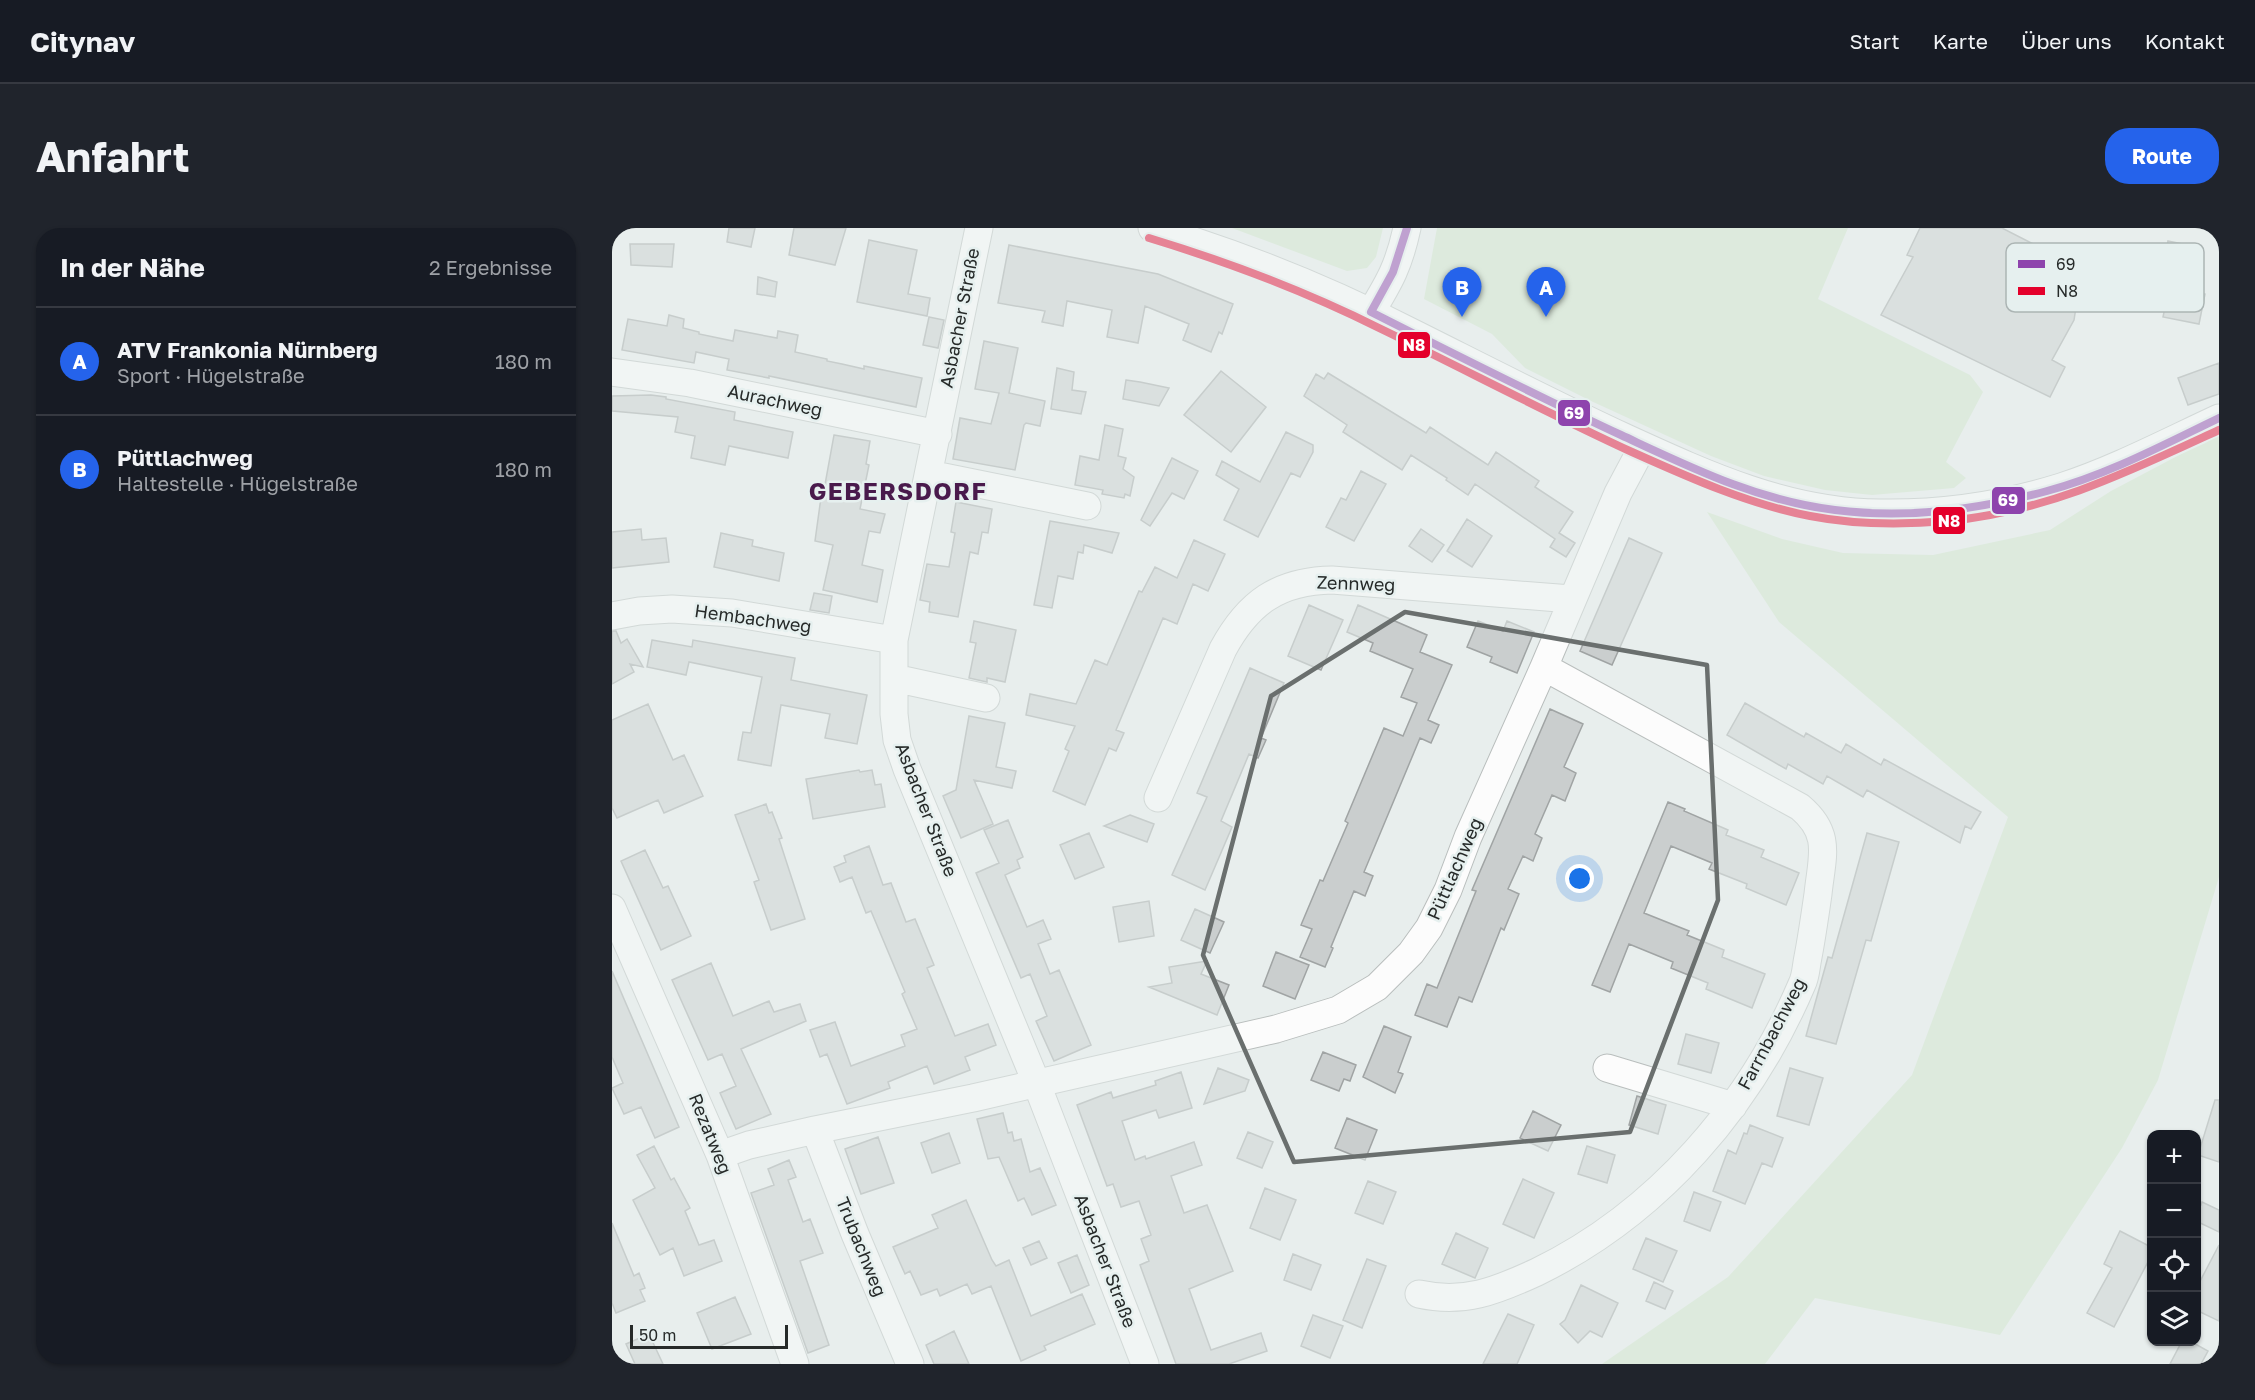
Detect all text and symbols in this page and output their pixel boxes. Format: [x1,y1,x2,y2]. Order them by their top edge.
text: Citynav [30,25,135,58]
text: Start [1849,28,1900,54]
text: Karte [1933,28,1988,54]
text: Über uns [2021,28,2112,54]
text: Kontakt [2145,28,2225,54]
button: Route [2105,128,2219,184]
text: Anfahrt [36,131,190,181]
legend [2006,243,2204,312]
street label: Asbacher Straße [935,246,983,390]
text: In der Nähe [60,252,205,283]
text: 69 [2056,254,2075,274]
text: 2 Ergebnisse [429,255,552,279]
pin: B [1442,268,1482,317]
pin: A [1526,268,1566,317]
text: N8 [2056,281,2078,301]
line badge: N8 [1397,331,1431,359]
text: N8 [1403,335,1425,355]
text: ATV Frankonia Nürnberg [117,336,377,363]
text: A [72,349,87,373]
text: 180 m [495,349,552,373]
text: Sport · Hügelstraße [117,363,305,387]
street label: Aurachweg [726,379,825,421]
line badge: 69 [1557,399,1591,427]
text: 69 [1564,403,1584,423]
text: Püttlachweg [117,444,253,471]
text: B [72,457,87,481]
text: 180 m [495,457,552,481]
text: Haltestelle · Hügelstraße [117,471,358,495]
district label: GEBERSDORF [809,476,987,505]
line badge: 69 [1991,486,2026,515]
text: 69 [1998,490,2018,510]
line badge: N8 [1932,506,1966,535]
text: N8 [1938,511,1960,531]
street label: Zennweg [1316,571,1396,595]
street label: Hembachweg [693,599,813,637]
street label: Asbacher Straße [891,739,963,880]
street label: Püttlachweg [1422,814,1486,923]
your location [1565,864,1594,893]
street label: Farrnbachweg [1732,974,1810,1093]
street label: Rezatweg [685,1090,737,1177]
map controls [2147,1130,2201,1346]
button: + [2147,1130,2201,1184]
button: − [2147,1184,2201,1238]
street label: Asbacher Straße [1070,1190,1142,1331]
street label: Trubachweg [832,1194,892,1300]
button: locate [2147,1238,2201,1292]
button: layers [2147,1292,2201,1346]
scale bar [630,1322,788,1350]
text: 50 m [639,1325,676,1345]

